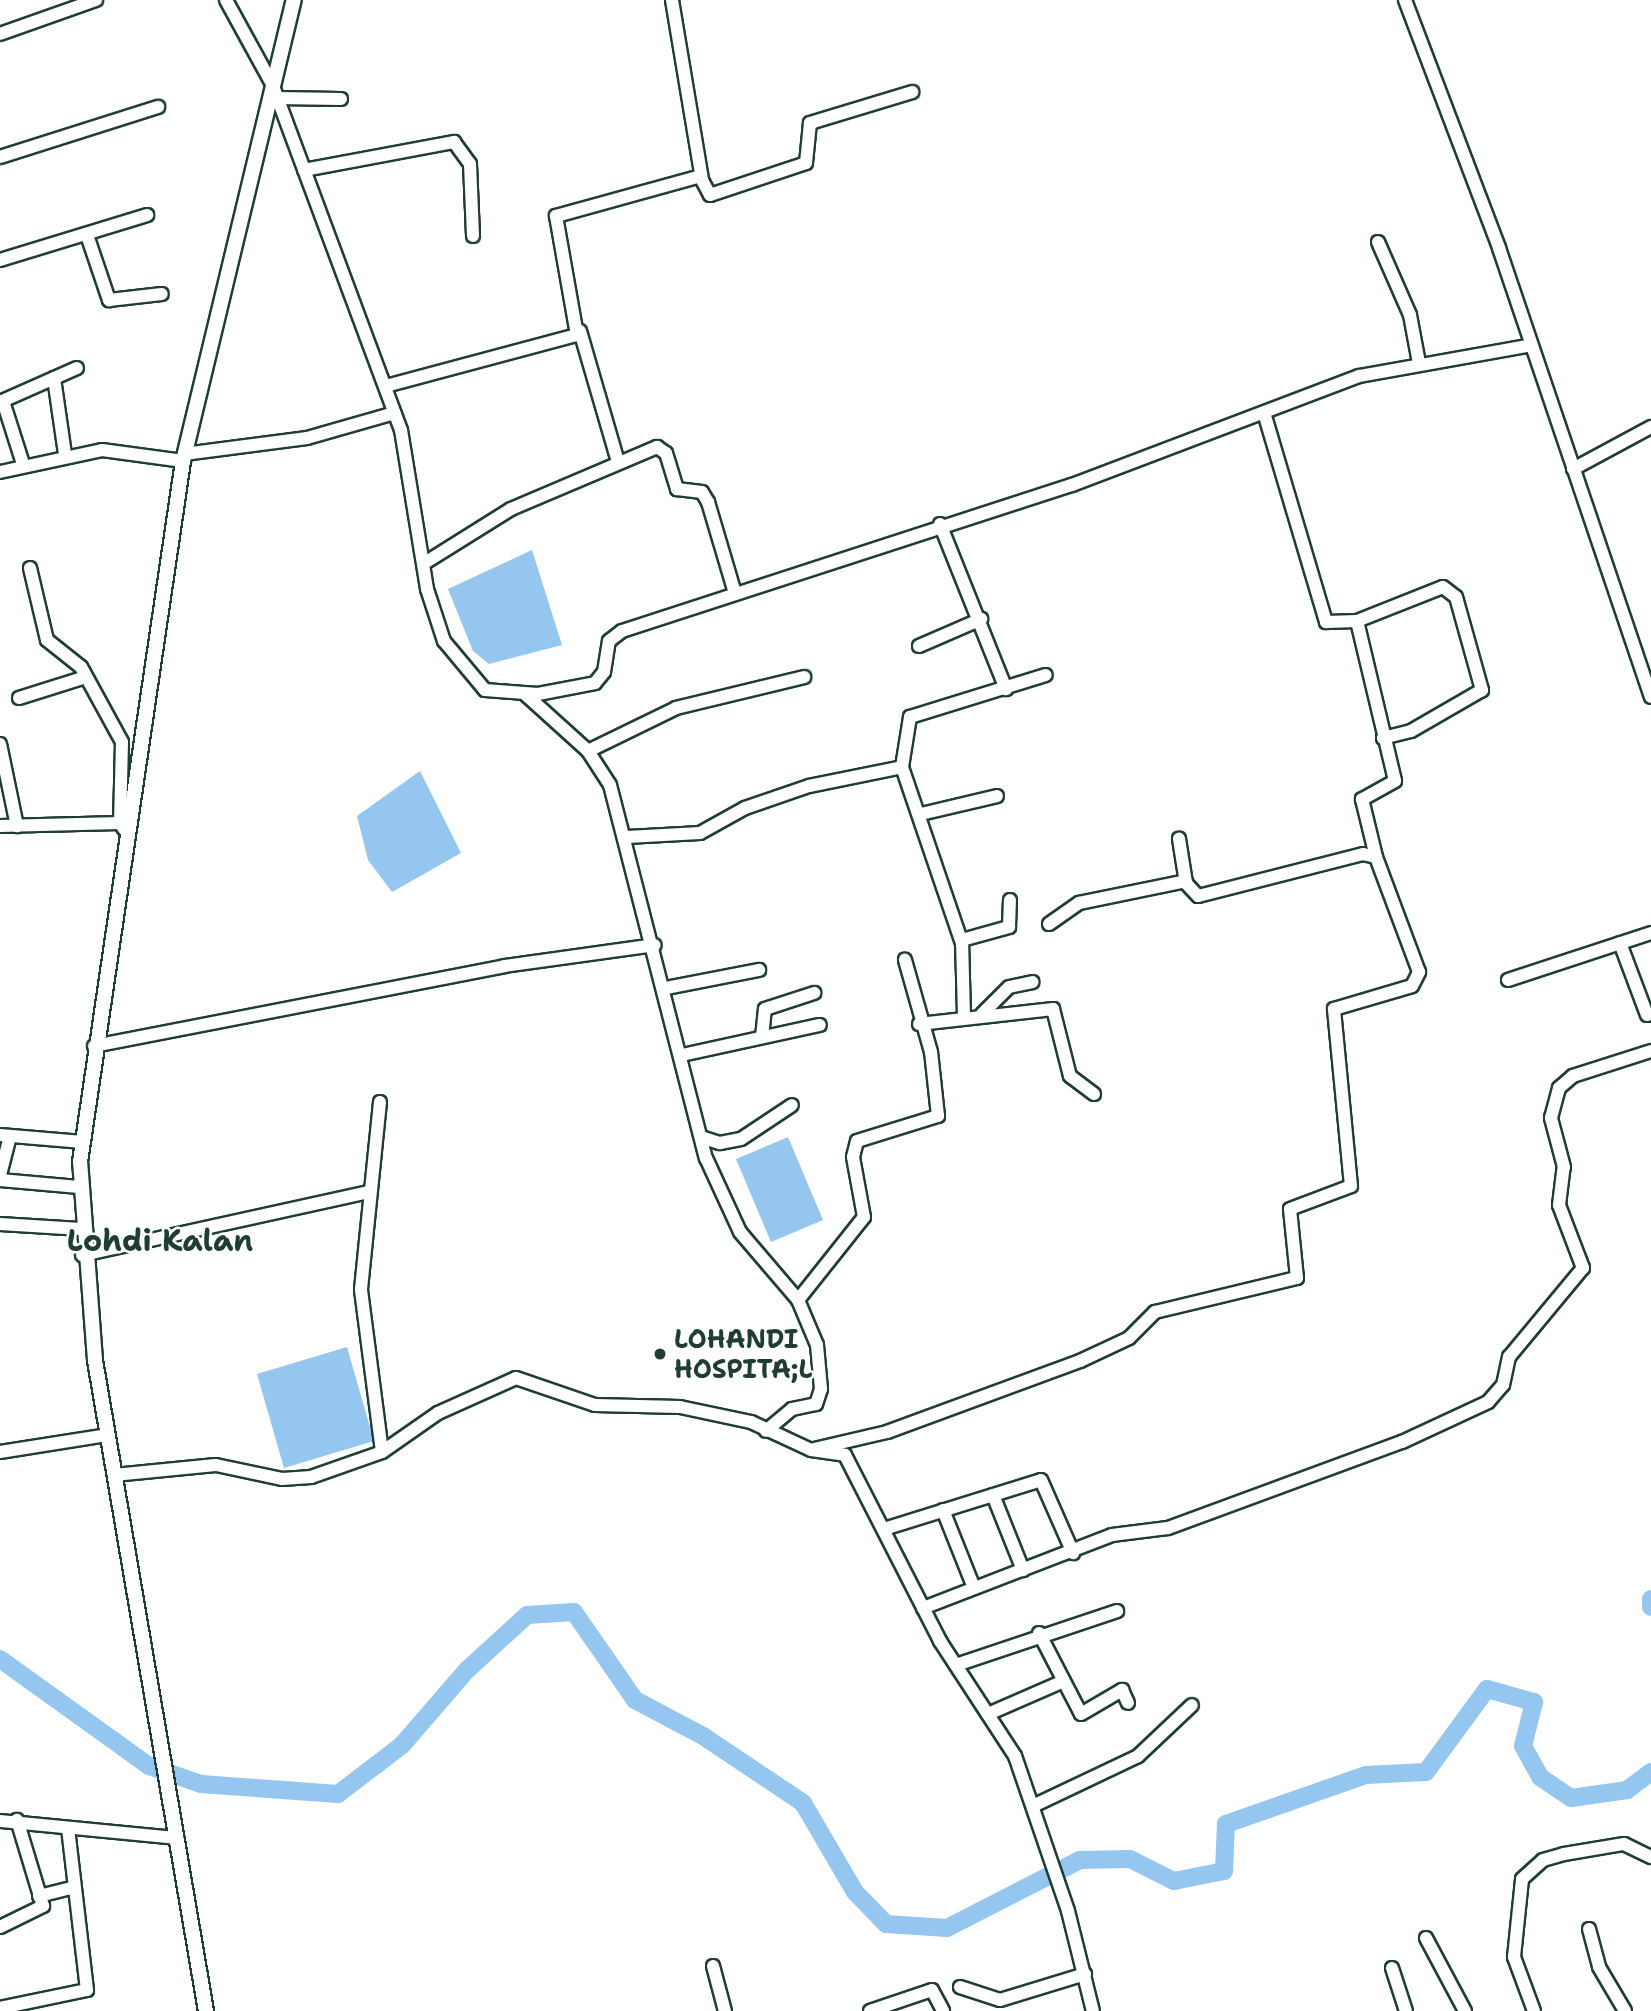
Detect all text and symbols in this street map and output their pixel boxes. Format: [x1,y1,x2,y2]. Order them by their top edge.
district label: Lohdi Kalan [67,1223,253,1259]
place label: LOHANDI HOSPITA;L [674,1323,813,1384]
marker: LOHANDI HOSPITA;L [652,1346,668,1362]

